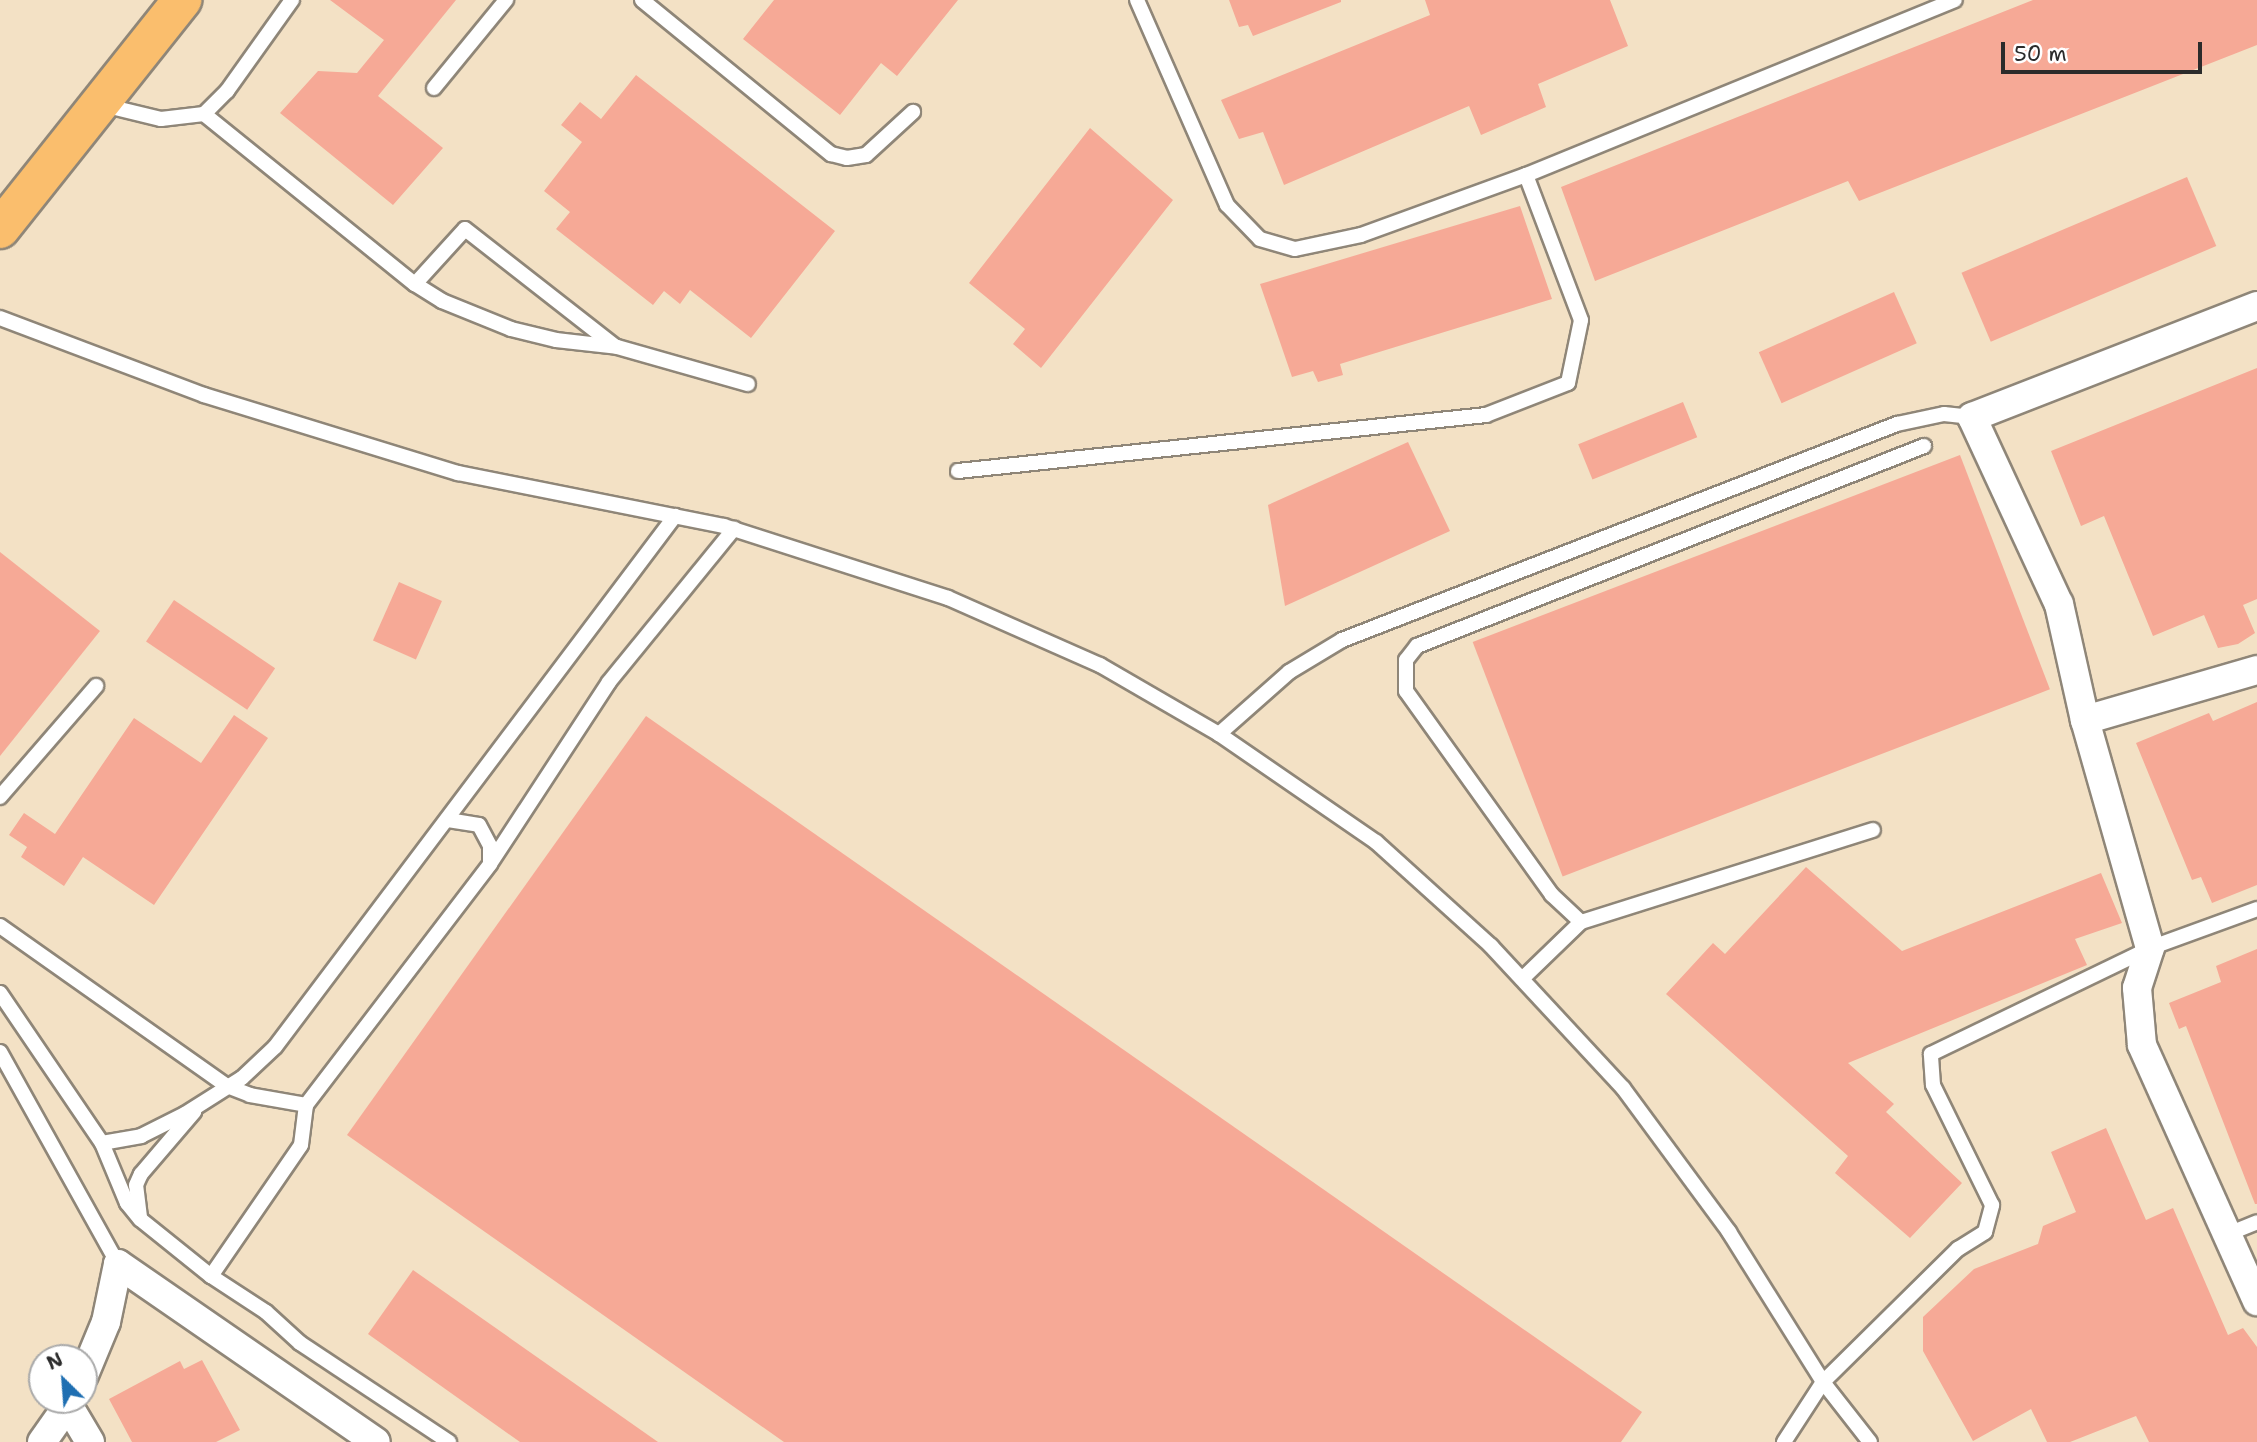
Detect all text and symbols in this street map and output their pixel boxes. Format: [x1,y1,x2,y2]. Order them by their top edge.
scale bar [2005,28,2206,72]
text: 50 m [2014,40,2067,68]
north arrow [28,1344,98,1414]
text: N [43,1347,67,1376]

